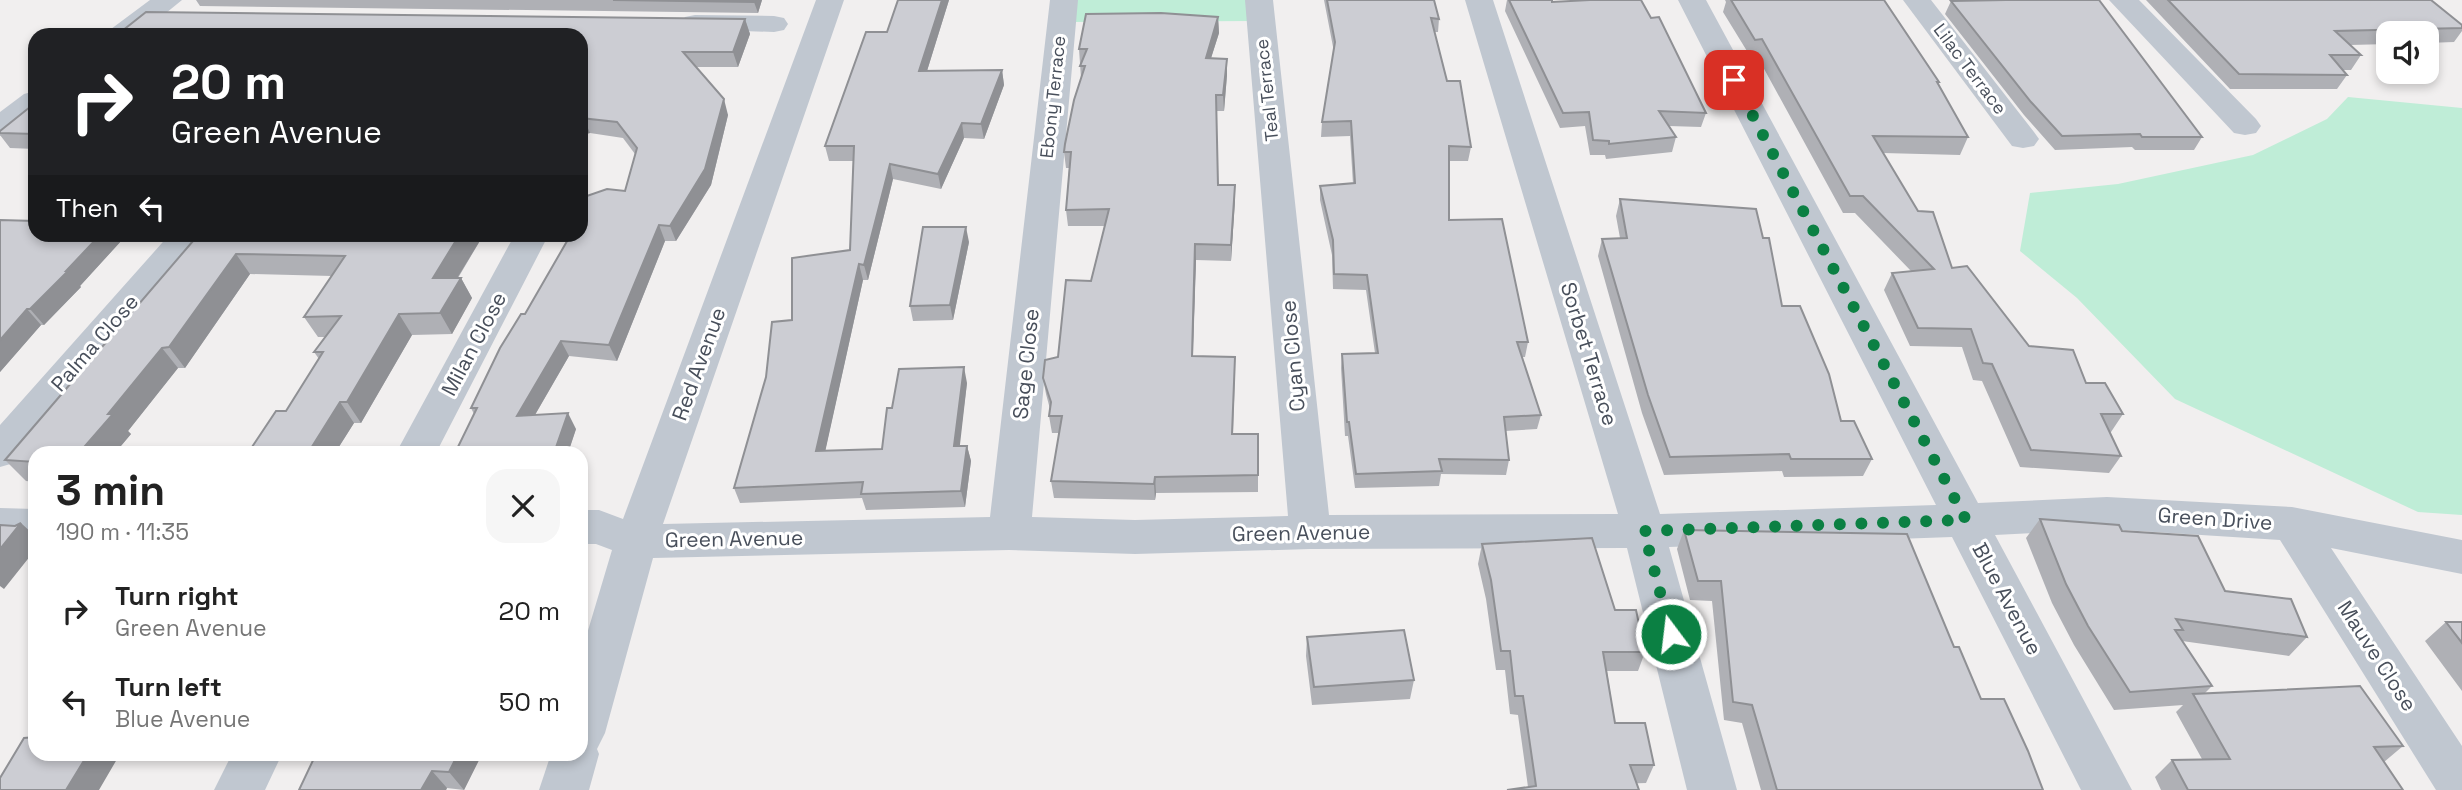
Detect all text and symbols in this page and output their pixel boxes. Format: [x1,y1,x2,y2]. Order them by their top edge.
street label: Lilac Terrace [1929,19,2012,119]
map controls [2376,21,2439,84]
button: sound [2376,21,2439,84]
street label: Ebony Terrace [1035,35,1070,159]
street label: Teal Terrace [1250,38,1283,142]
pin [1704,50,1764,110]
text: 20 m [171,51,286,113]
icon: right [56,56,147,147]
icon: arrive [1715,61,1753,99]
text: Green Avenue [171,112,382,152]
icon: left [133,189,171,227]
text: Then [56,191,119,225]
street label: Sorbet Terrace [1555,279,1624,429]
street label: Milan Close [435,287,512,400]
street label: Palma Close [45,288,144,397]
street label: Cyan Close [1274,299,1311,413]
street label: Red Avenue [666,304,731,424]
street label: Sage Close [1006,307,1045,421]
text: 3 min [56,464,165,517]
button: close [486,469,560,543]
street label: Green Drive [2157,501,2273,536]
text: 190 m · 11:35 [56,517,189,547]
street label: Green Avenue [1232,518,1370,547]
street label: Green Avenue [665,524,803,553]
street label: Blue Avenue [1967,538,2048,660]
text: Turn right [115,579,239,613]
icon: right [56,592,94,630]
text: 20 m [499,594,560,628]
street label: Mauve Close [2332,595,2423,716]
position arrow [1634,597,1708,671]
text: Green Avenue [115,613,267,643]
text: Turn left [115,670,222,704]
icon: left [56,683,94,721]
text: 50 m [499,685,560,719]
text: Blue Avenue [115,704,250,734]

